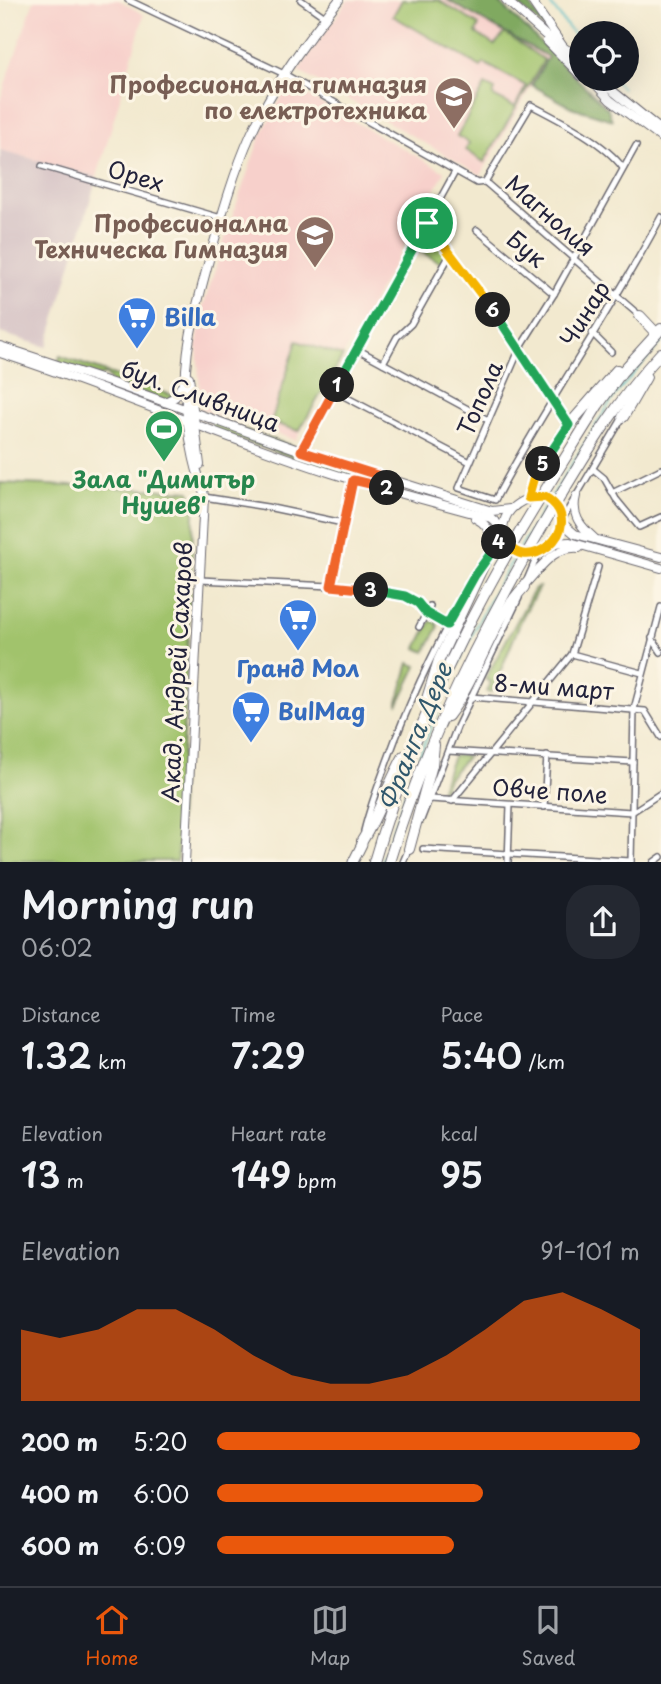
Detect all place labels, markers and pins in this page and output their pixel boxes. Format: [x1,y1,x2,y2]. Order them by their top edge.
place label: Професионална гимназия по електротехника [110,66,427,127]
school or university icon: Професионална гимназия по електротехника [433,75,475,130]
pin [397,193,457,253]
place label: Професионална Техническа Гимназия [34,205,288,266]
school or university icon: Професионална Техническа Гимназия [294,214,336,269]
pin: 6 [476,292,510,328]
supermarket icon: Billa [116,295,158,350]
place label: Billa [164,299,217,334]
pin: 1 [320,368,354,402]
sports icon: Зала "Димитър Нушев' [143,408,185,463]
pin: 5 [526,447,560,482]
place label: Зала "Димитър Нушев' [72,461,255,522]
pin: 2 [370,470,404,505]
pin: 4 [482,524,516,560]
pin: 3 [354,572,388,608]
supermarket icon: Гранд Мол [277,597,319,652]
place label: Гранд Мол [236,650,360,685]
supermarket icon: BulMag [230,689,272,744]
place label: BulMag [278,693,365,728]

